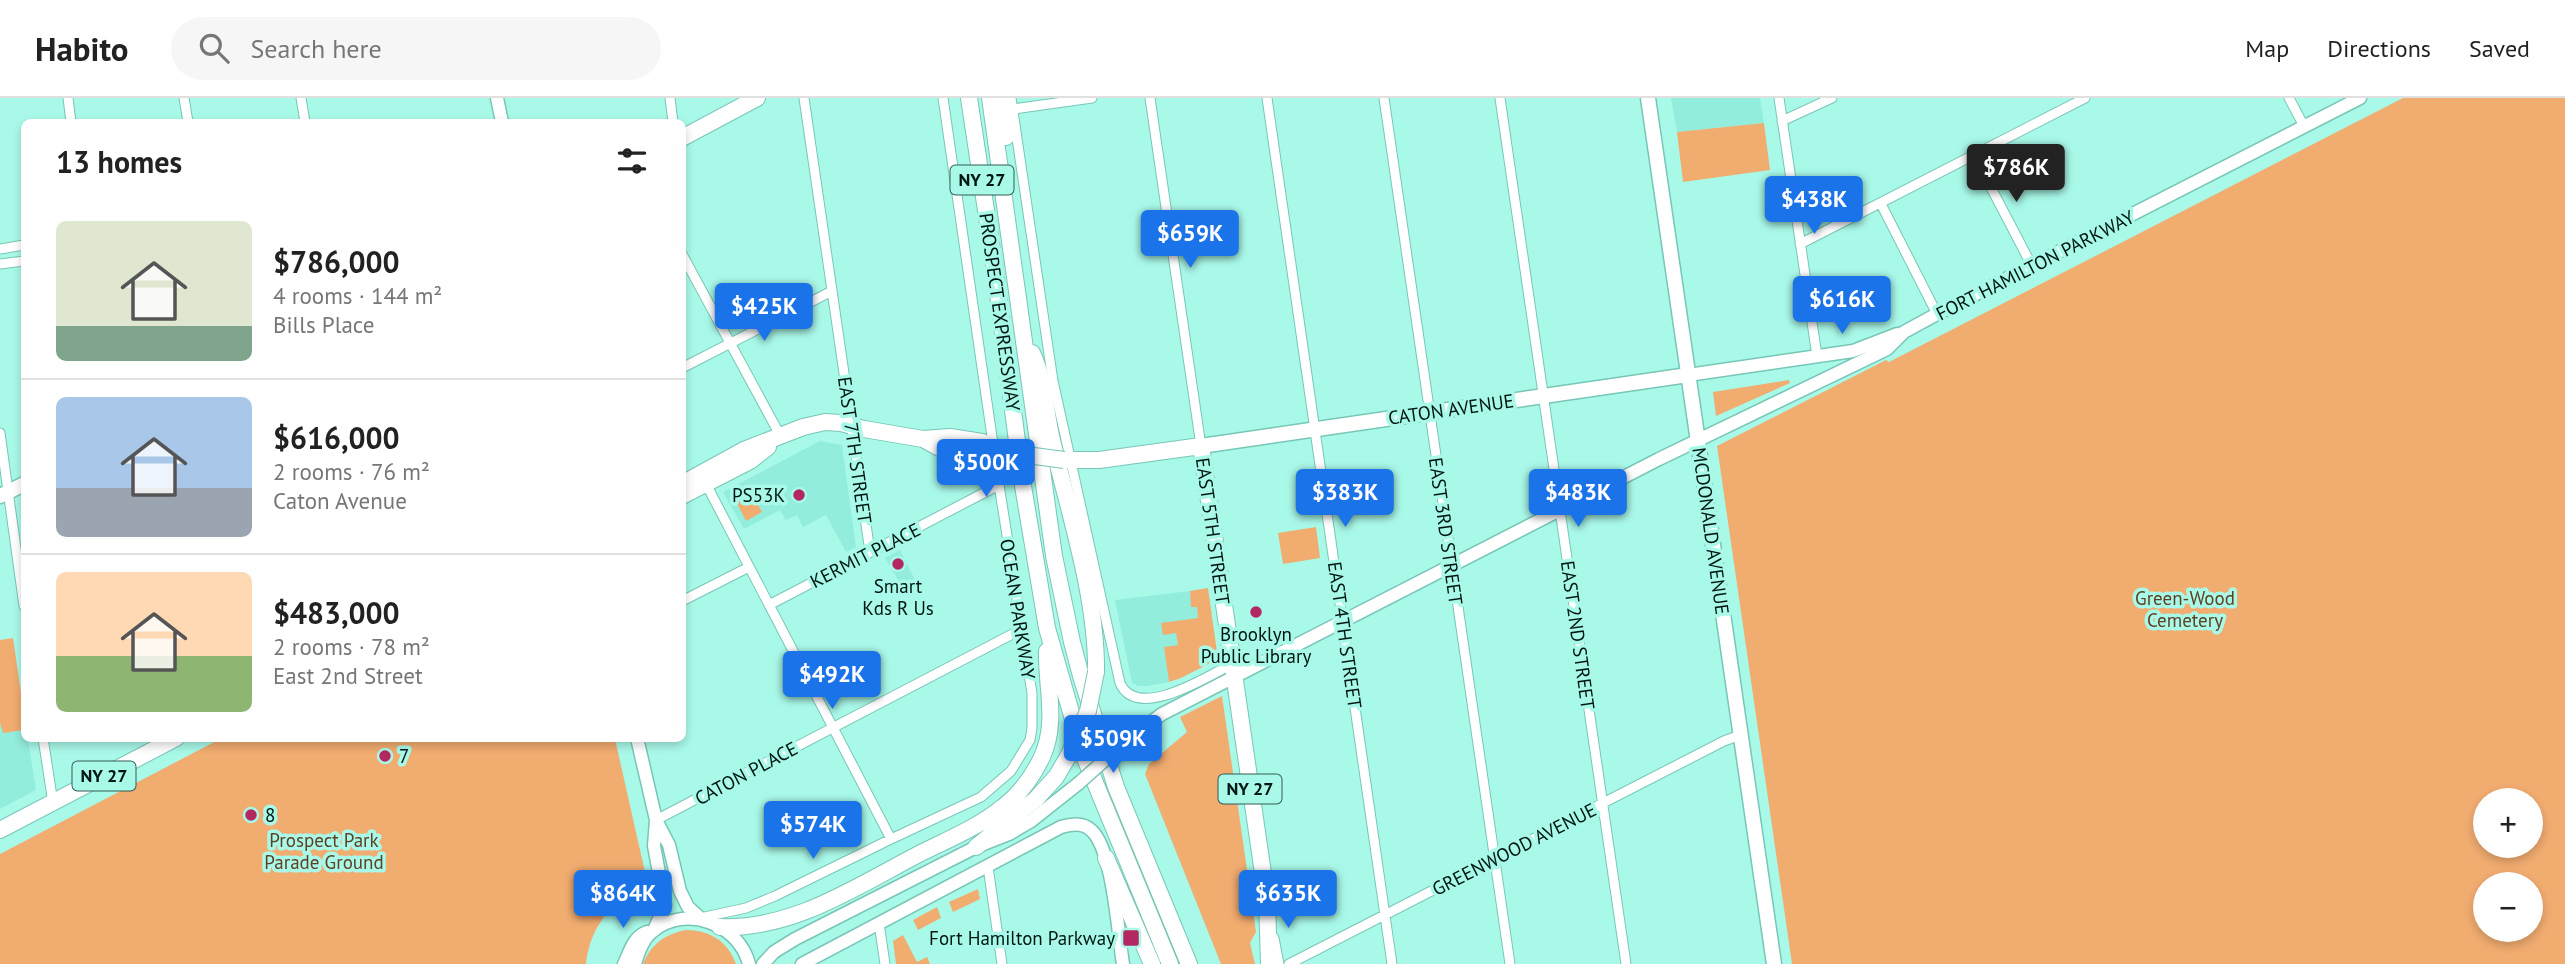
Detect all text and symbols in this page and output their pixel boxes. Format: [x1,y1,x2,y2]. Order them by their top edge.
search box [171,17,661,80]
text: Habito [35,27,129,70]
icon: search [195,29,233,67]
text: Search here [251,32,382,65]
text: Map [2245,33,2289,64]
text: Directions [2327,33,2431,64]
text: Saved [2469,33,2530,64]
text: 13 homes [56,142,182,181]
icon: filters [613,142,651,180]
pin: $786K [1967,144,2065,204]
text: $786K [1983,152,2049,181]
road number: NY 27 [950,166,1014,194]
pin: $438K [1765,176,1863,236]
text: $438K [1781,184,1847,213]
street label: FORT HAMILTON PARKWAY [1932,204,2139,325]
street label: PROSPECT EXPRESSWAY [974,211,1026,413]
pin: $659K [1141,211,1239,270]
text: $659K [1157,218,1223,247]
text: $786,000 [273,242,400,281]
icon: home [112,249,196,333]
pin: $616K [1793,276,1891,336]
text: 4 rooms · 144 m² [273,281,442,310]
pin: $425K [715,284,813,343]
text: $616K [1809,284,1875,313]
text: $425K [731,291,797,320]
text: Bills Place [273,310,374,339]
street label: EAST 7TH STREET [833,375,877,525]
street label: CATON AVENUE [1387,388,1515,430]
text: $616,000 [273,418,400,457]
icon: home [112,425,196,509]
pin: $500K [937,440,1035,499]
street label: MCDONALD AVENUE [1687,446,1735,616]
text: $500K [953,447,1019,476]
street label: EAST 5TH STREET [1191,456,1235,606]
street label: EAST 3RD STREET [1424,456,1468,607]
text: 2 rooms · 76 m² [273,457,430,486]
pin: $383K [1296,470,1394,529]
pin: $483K [1529,470,1627,529]
text: $383K [1312,477,1378,506]
text: $483K [1545,477,1611,506]
place label: PS53K [732,483,785,507]
text: Caton Avenue [273,486,407,515]
marker: PS53K [791,487,807,503]
street label: KERMIT PLACE [806,517,924,593]
street label: OCEAN PARKWAY [995,537,1041,681]
marker: Smart Kds R Us [890,556,906,572]
street label: EAST 2ND STREET [1556,559,1600,711]
street label: EAST 4TH STREET [1323,560,1367,710]
place label: Smart Kds R Us [862,574,934,620]
park label: Green-Wood Cemetery [2135,586,2235,632]
text: $483,000 [273,593,400,632]
icon: home [112,600,196,684]
marker: Brooklyn Public Library [1248,604,1264,620]
place label: Brooklyn Public Library [1201,622,1311,668]
text: 2 rooms · 78 m² [273,632,430,661]
pin: $492K [783,652,881,711]
text: $492K [799,659,865,688]
text: East 2nd Street [273,661,423,690]
pin: $509K [1064,716,1162,775]
text: $509K [1080,723,1146,752]
street label: CATON PLACE [691,736,801,810]
place label: 7 [399,744,409,768]
marker: 7 [377,748,393,764]
road number: NY 27 [72,762,136,790]
road number: NY 27 [1218,774,1282,804]
map controls [2473,788,2543,942]
button: + [2473,788,2543,858]
street label: GREENWOOD AVENUE [1428,797,1600,901]
pin: $574K [764,802,862,861]
place label: 8 [265,803,275,827]
marker: 8 [243,807,259,823]
text: $574K [780,809,846,838]
park label: Prospect Park Parade Ground [264,828,384,874]
pin: $864K [574,870,672,930]
pin: $635K [1239,870,1337,930]
button: − [2473,872,2543,942]
text: $864K [590,878,656,907]
text: $635K [1255,878,1321,907]
place label: Fort Hamilton Parkway [929,926,1115,950]
marker: Fort Hamilton Parkway [1121,928,1141,948]

